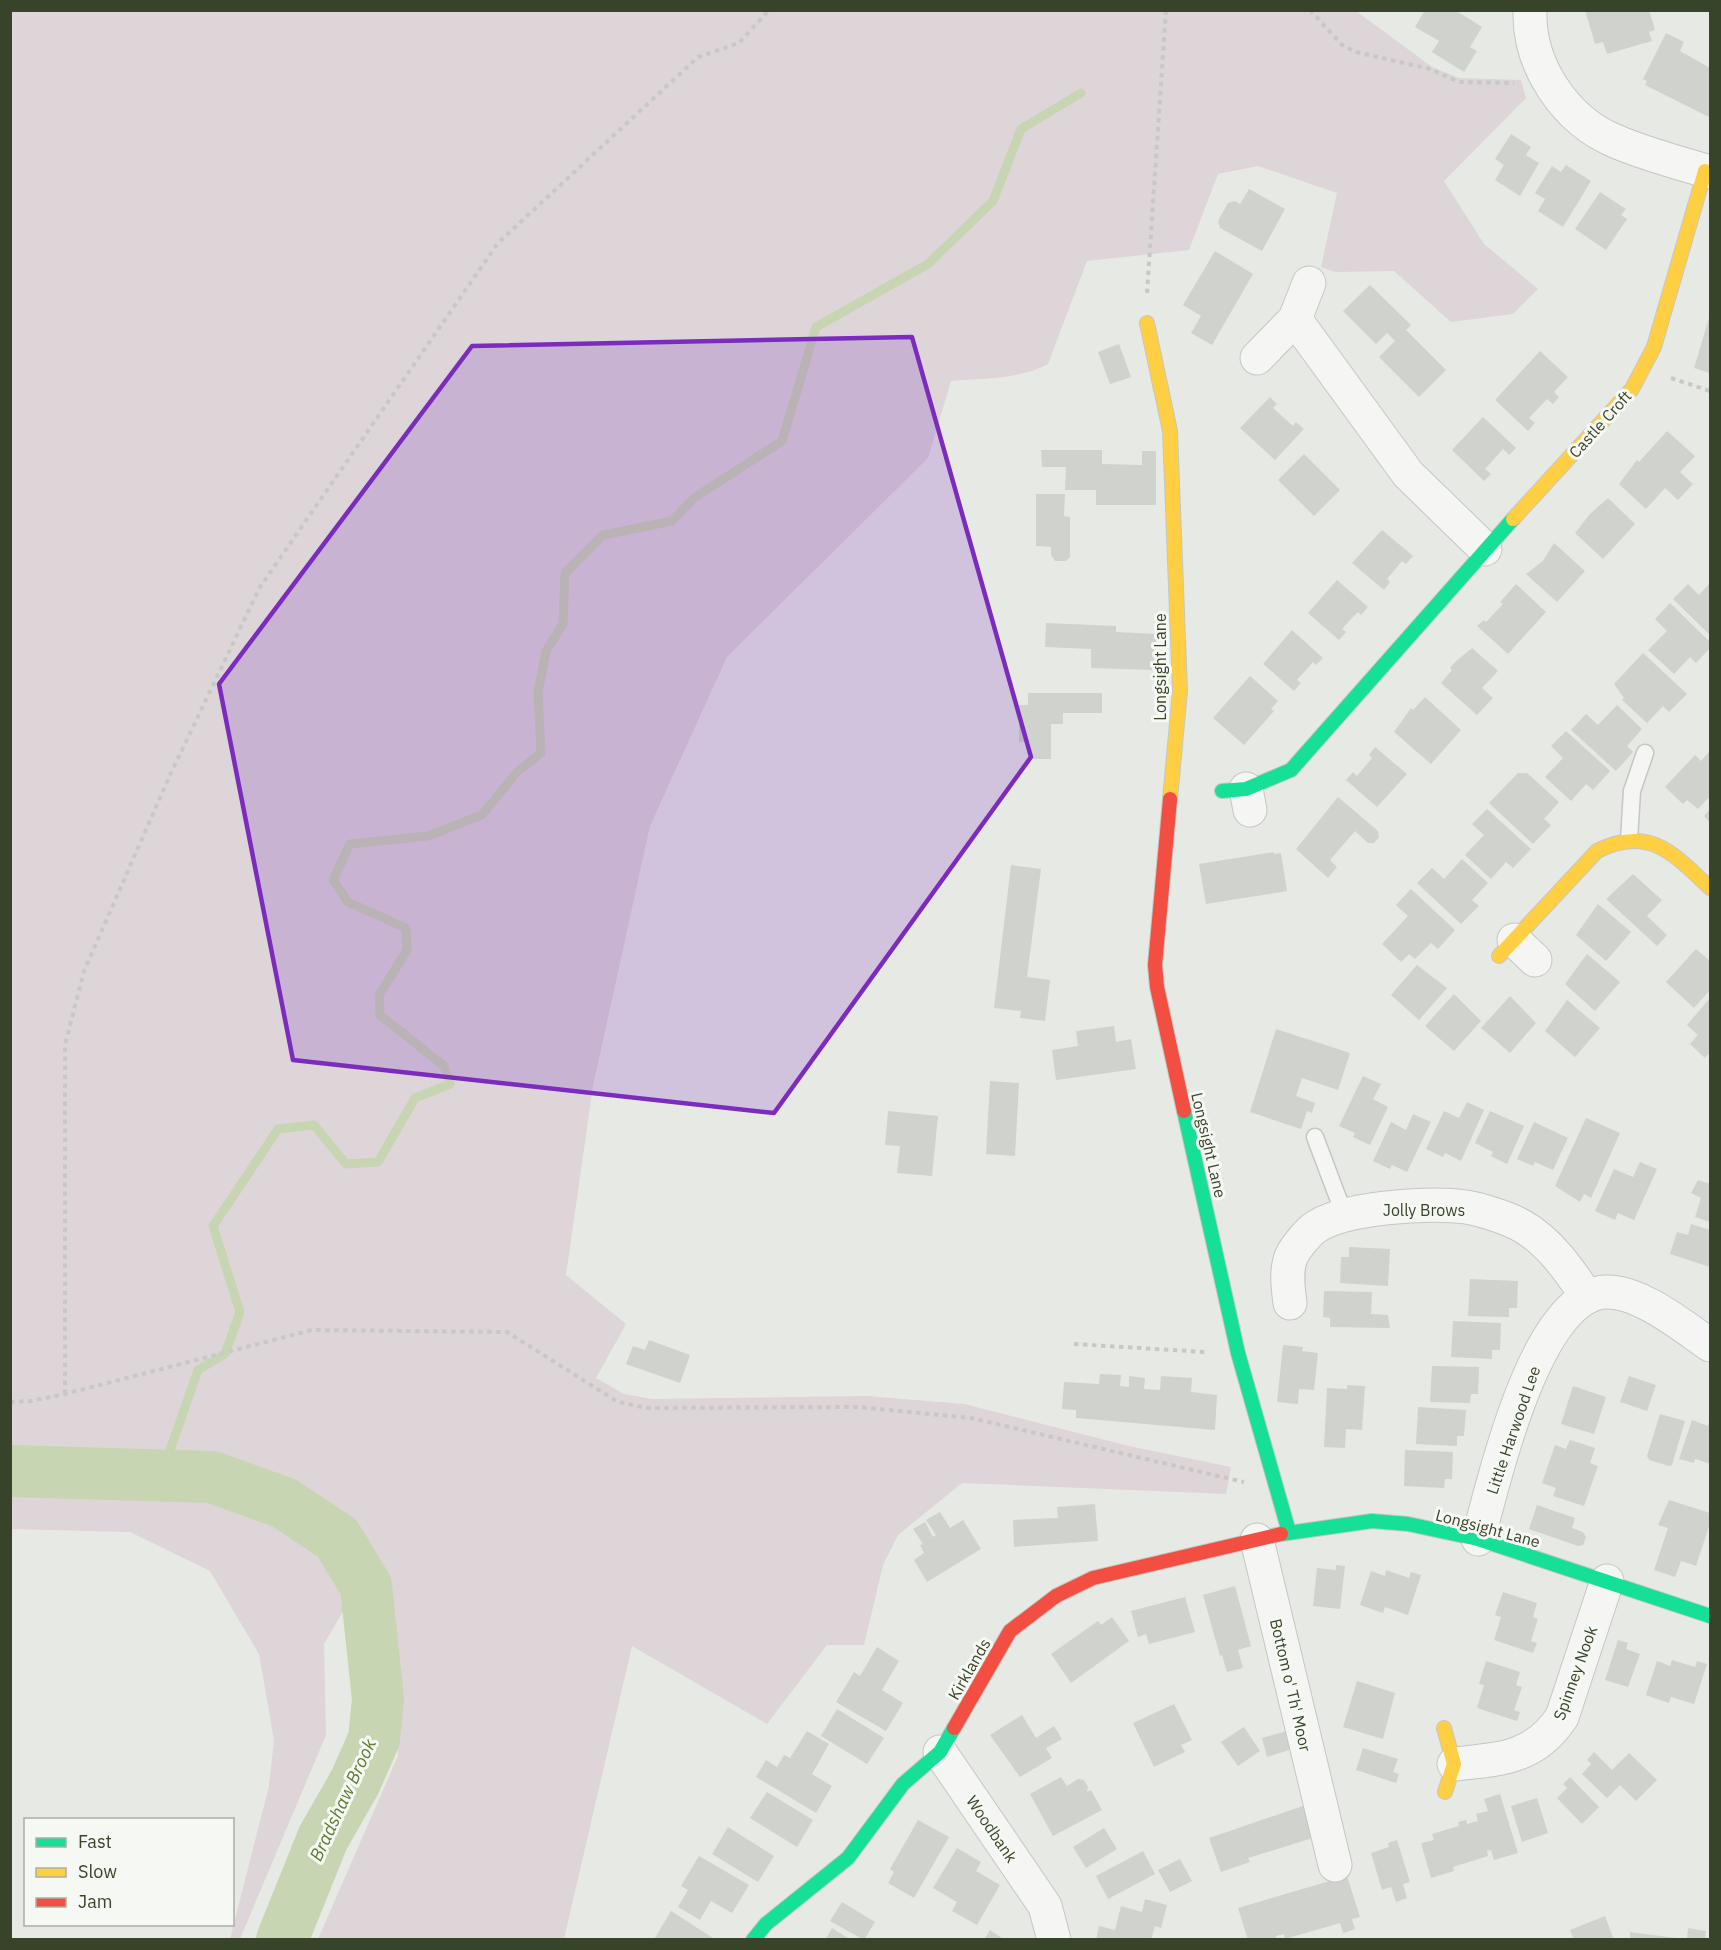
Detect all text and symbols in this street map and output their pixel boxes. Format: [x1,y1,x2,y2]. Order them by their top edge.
street label: Castle Croft [1564,386,1636,462]
street label: Longsight Lane [1150,613,1170,721]
street label: Longsight Lane [1187,1090,1231,1200]
street label: Jolly Brows [1383,1200,1465,1220]
street label: Little Harwood Lee [1482,1363,1544,1497]
street label: Longsight Lane [1433,1504,1543,1552]
street label: Bottom o' Th' Moor [1266,1617,1316,1754]
street label: Spinney Nook [1549,1623,1601,1723]
street label: Kirklands [943,1635,995,1703]
water label: Bradshaw Brook [304,1734,381,1865]
street label: Woodbank [962,1792,1022,1867]
legend [24,1818,234,1926]
text: Fast [78,1830,112,1853]
text: Slow [78,1860,117,1883]
text: Jam [78,1890,113,1913]

